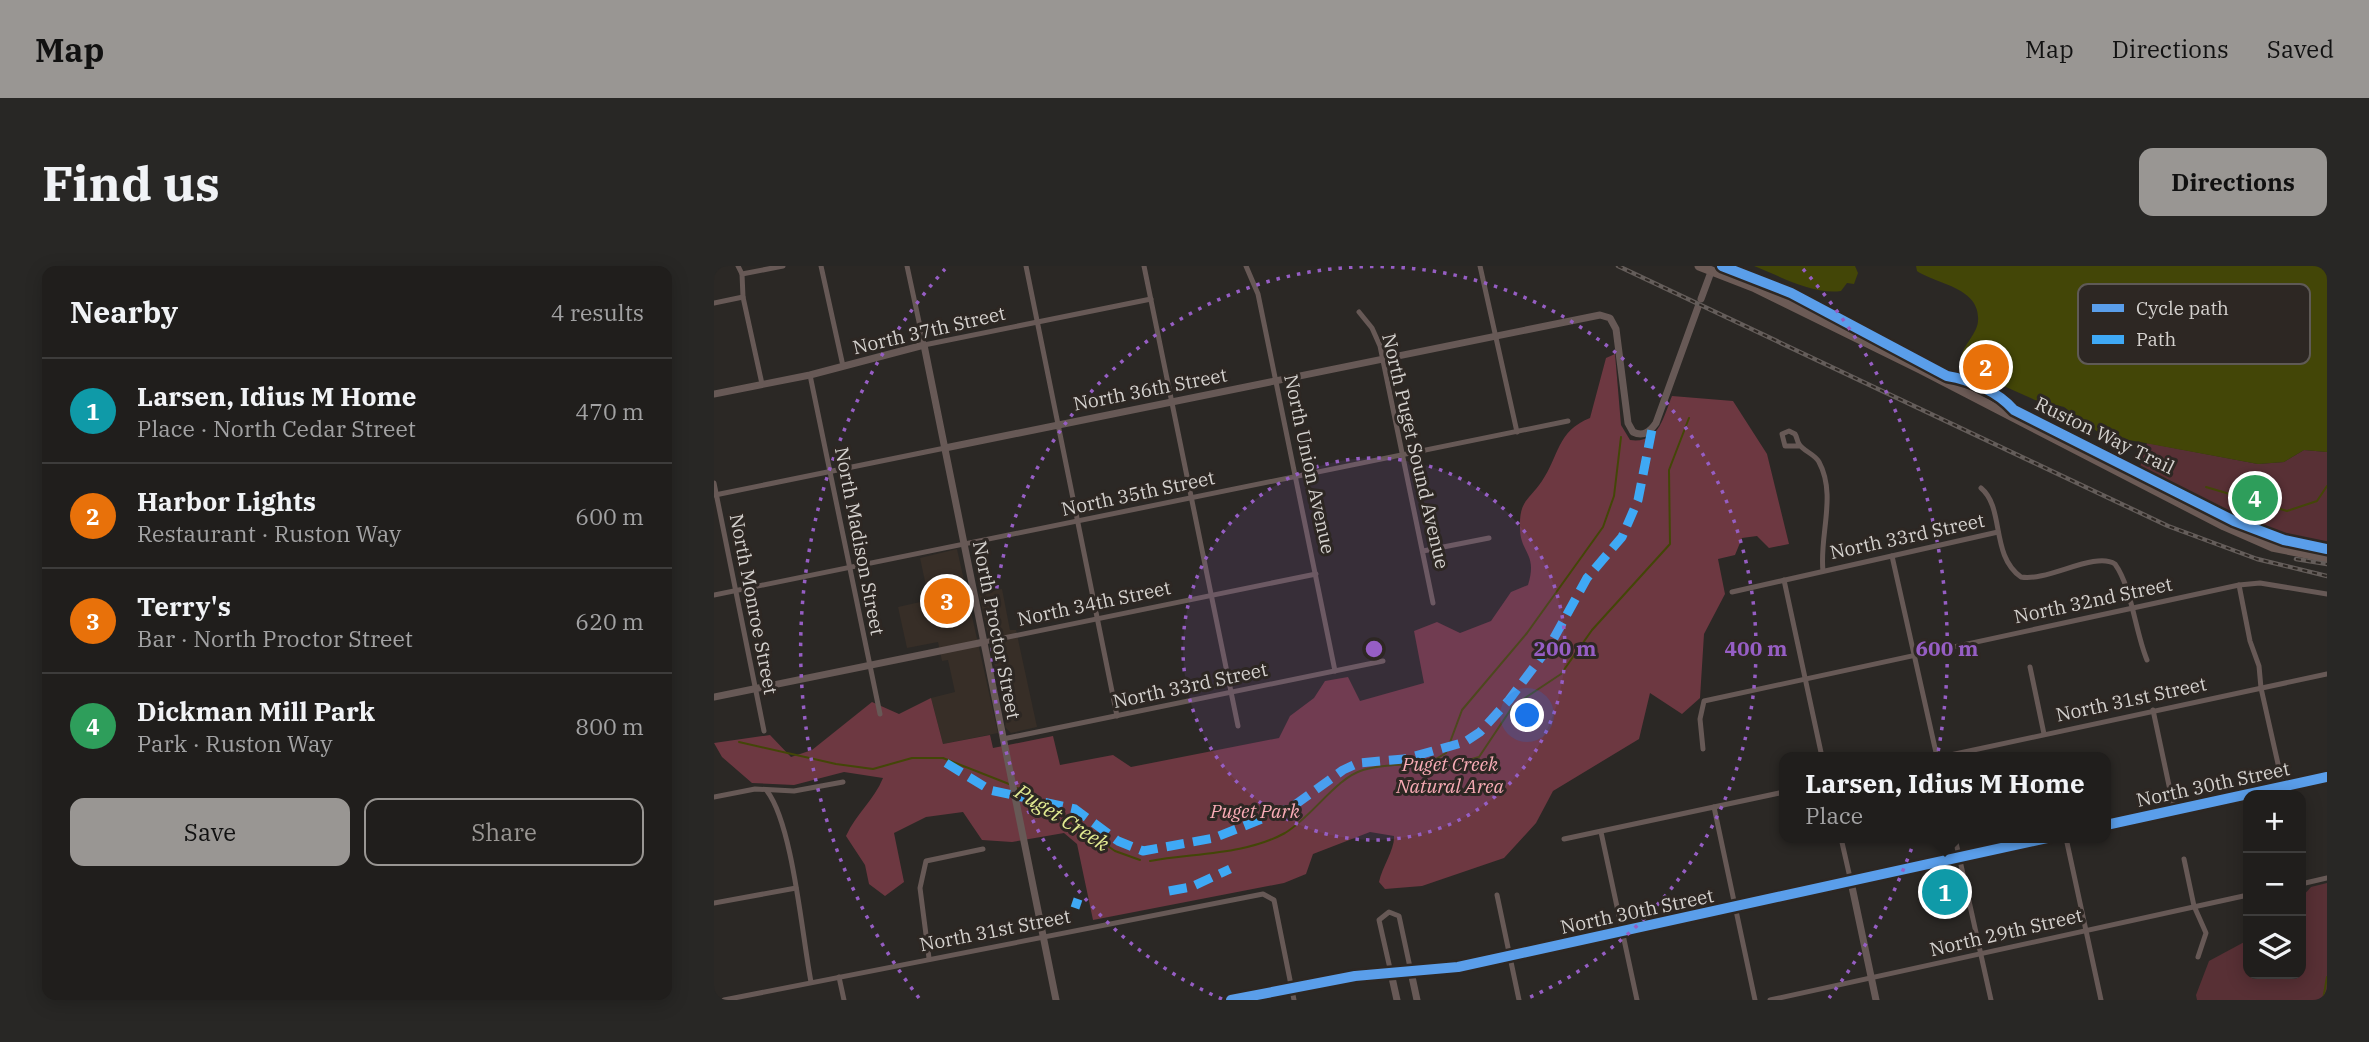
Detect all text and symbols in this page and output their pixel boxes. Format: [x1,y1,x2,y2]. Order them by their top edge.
text: Map [35,28,104,71]
text: Map [2025,33,2074,65]
text: Directions [2112,33,2229,65]
text: Saved [2267,33,2334,65]
button: Directions [2139,148,2327,216]
text: Find us [42,151,220,214]
legend [2078,284,2310,364]
text: Nearby [70,292,178,331]
text: Cycle path [2136,296,2229,320]
text: 4 results [551,297,644,327]
street label: North 37th Street [850,301,1008,359]
text: Path [2136,327,2176,351]
street label: North Puget Sound Avenue [1377,331,1455,571]
pin: 2 [1963,341,2009,393]
street label: North 36th Street [1071,362,1229,416]
street label: North Union Avenue [1279,372,1341,556]
text: Larsen, Idius M Home [137,379,417,413]
street label: Ruston Way Trail [2031,391,2179,479]
text: 1 [86,396,100,426]
text: 470 m [575,396,644,426]
text: Place · North Cedar Street [137,413,416,443]
street label: North Madison Street [830,445,890,638]
street label: North 35th Street [1059,465,1217,521]
pin: 4 [2232,472,2278,524]
text: Harbor Lights [137,484,316,518]
text: 2 [86,501,100,531]
text: 600 m [575,501,644,531]
street label: North 33rd Street [1827,508,1987,564]
street label: North Monroe Street [725,512,783,697]
text: Restaurant · Ruston Way [137,518,401,548]
street label: North Proctor Street [968,539,1026,722]
street label: North 32nd Street [2012,571,2175,629]
pin: 3 [924,575,970,627]
street label: North 34th Street [1015,575,1173,631]
text: Terry's [137,589,231,623]
text: 3 [86,606,100,636]
text: 620 m [575,606,644,636]
text: Bar · North Proctor Street [137,623,413,653]
text: 200 m [1533,634,1597,662]
text: 400 m [1724,634,1788,662]
text: 600 m [1915,634,1979,662]
centre of rings [1362,637,1386,661]
street label: North 33rd Street [1110,657,1270,713]
street label: North 31st Street [2053,671,2209,727]
text: Dickman Mill Park [137,694,375,728]
your location [1510,698,1544,732]
text: 4 [86,711,100,741]
text: 800 m [575,711,644,741]
text: Park · Ruston Way [137,728,333,758]
park label: Puget Creek Natural Area [1395,752,1504,798]
popup [1779,752,2111,843]
street label: North 30th Street [2134,756,2292,812]
text: Larsen, Idius M Home [1805,766,2085,800]
water label: Puget Creek [1009,777,1116,858]
map controls [2243,790,2306,979]
button: + [2243,790,2306,853]
button: Save [70,798,350,866]
button: Share [364,798,644,866]
park label: Puget Park [1209,799,1301,823]
text: Place [1805,800,1863,830]
button: − [2243,853,2306,916]
pin: 1 [1922,866,1968,918]
street label: North 30th Street [1558,883,1716,939]
street label: North 29th Street [1927,903,2085,961]
street label: North 31st Street [917,904,1073,956]
button: layers [2243,916,2306,979]

